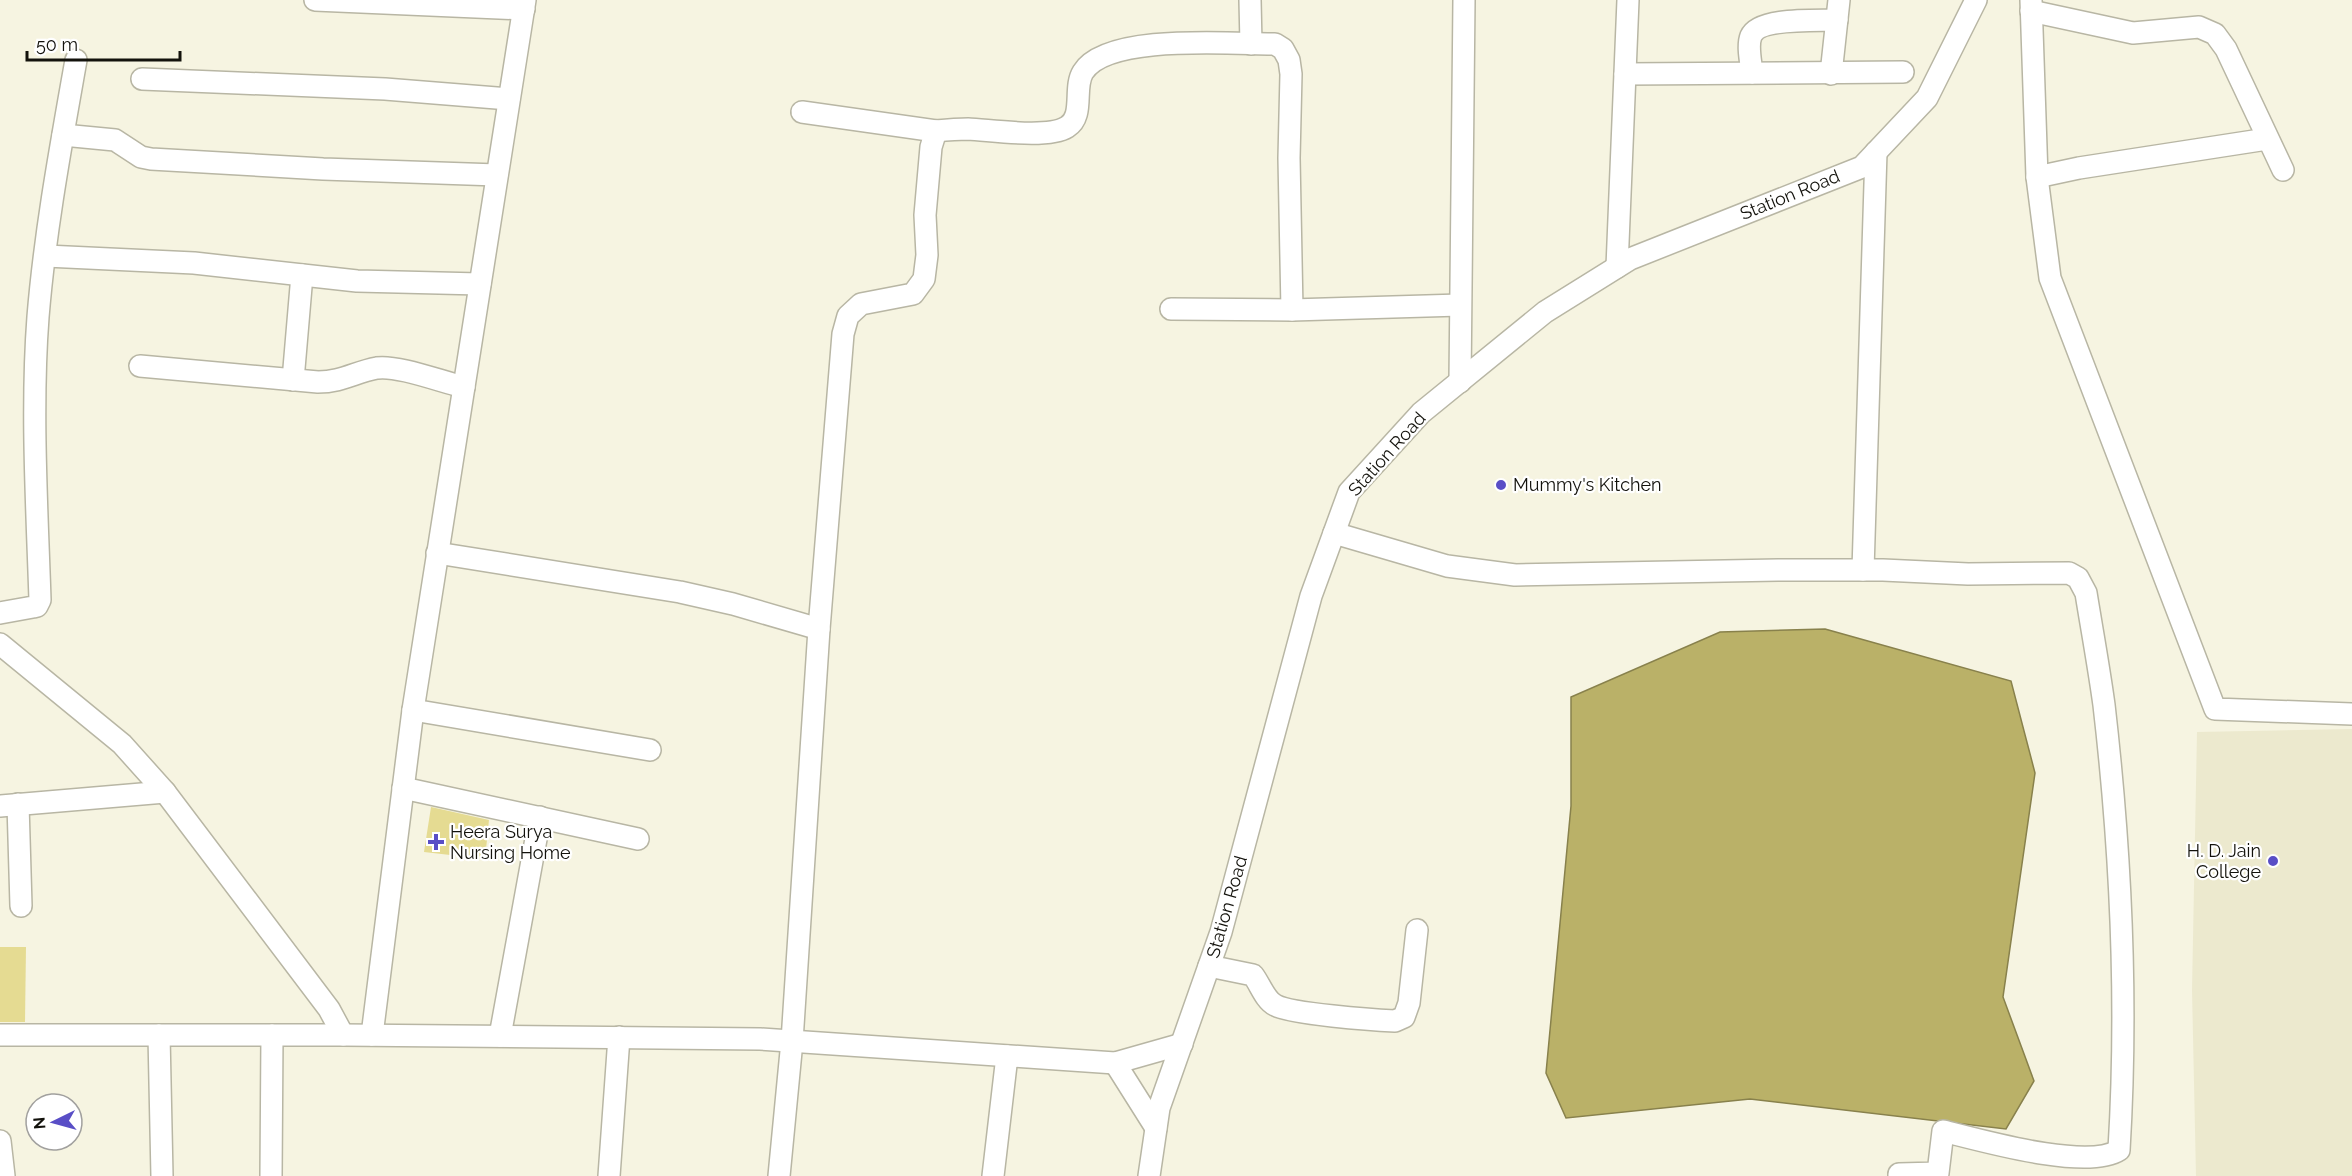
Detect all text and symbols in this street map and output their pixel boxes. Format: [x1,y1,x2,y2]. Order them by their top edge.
scale bar [27,24,180,62]
text: 50 m [36,34,78,55]
street label: Station Road [1737,165,1843,224]
street label: Station Road [1344,407,1430,500]
place label: Mummy's Kitchen [1513,474,1662,495]
marker: Mummy's Kitchen [1494,478,1508,492]
place label: Heera Surya Nursing Home [450,821,571,863]
marker: Heera Surya Nursing Home [427,833,445,851]
place label: H. D. Jain College [2187,840,2261,882]
street label: Station Road [1202,853,1251,960]
marker: H. D. Jain College [2266,854,2280,868]
north arrow [24,1092,84,1152]
text: N [30,1116,50,1130]

